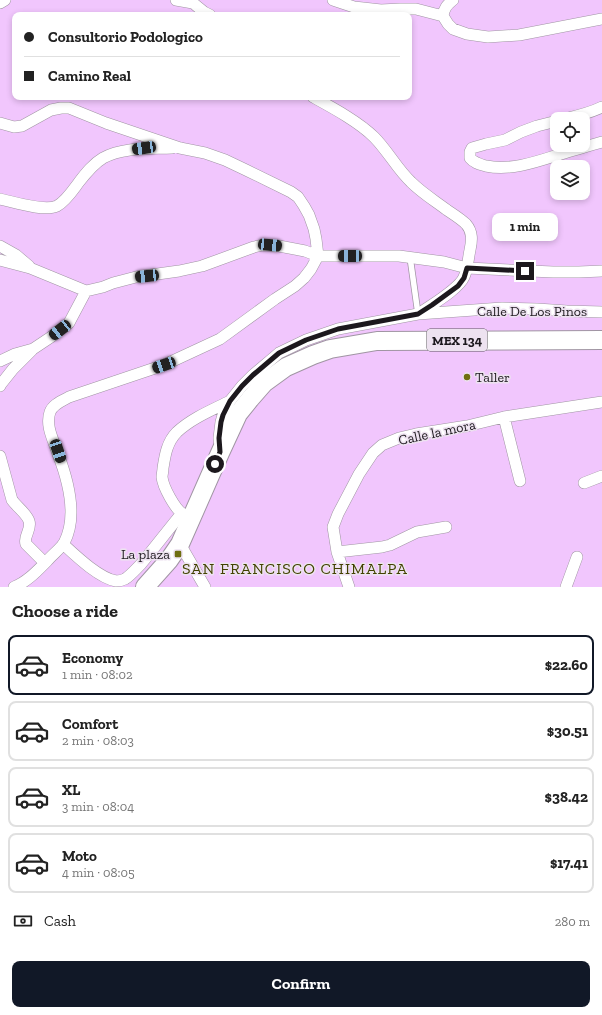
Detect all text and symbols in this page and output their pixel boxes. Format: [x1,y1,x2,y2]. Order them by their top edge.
text: Consultorio Podologico [48,28,203,46]
text: Camino Real [48,67,131,85]
map controls [550,112,590,200]
button: locate [550,112,590,152]
car [131,140,157,156]
button: layers [550,160,590,200]
callout: 1 min [492,213,558,241]
text: 1 min [510,219,540,234]
car [258,238,282,252]
car [338,250,362,262]
route end [516,262,534,280]
car [134,269,160,283]
street label: Calle De Los Pinos [477,303,587,320]
car [47,318,73,342]
road number: MEX 134 [427,329,487,351]
car [151,355,177,375]
place label: Taller [475,369,510,386]
marker: Taller [462,372,472,382]
street label: Calle la mora [397,416,478,449]
car [48,438,68,464]
route start [206,455,224,473]
place label: La plaza [121,546,170,563]
marker: La plaza [173,549,183,559]
district label: SAN FRANCISCO CHIMALPA [182,559,408,578]
text: Choose a ride [12,600,118,622]
icon: car [14,647,50,683]
text: Economy [62,649,123,667]
text: $22.60 [545,656,588,674]
text: 1 min · 08:02 [62,667,133,682]
icon: car [14,713,50,749]
text: Comfort [62,715,118,733]
text: $30.51 [547,722,588,740]
text: 2 min · 08:03 [62,733,134,748]
icon: car [14,779,50,815]
text: XL [62,781,80,799]
text: $38.42 [545,788,588,806]
text: 3 min · 08:04 [62,799,134,814]
icon: car [14,845,50,881]
text: Moto [62,847,97,865]
text: $17.41 [550,854,588,872]
text: 4 min · 08:05 [62,865,135,880]
icon: cash [12,910,34,932]
text: Cash [44,912,76,930]
text: 280 m [555,914,590,929]
button: Confirm [12,961,590,1007]

